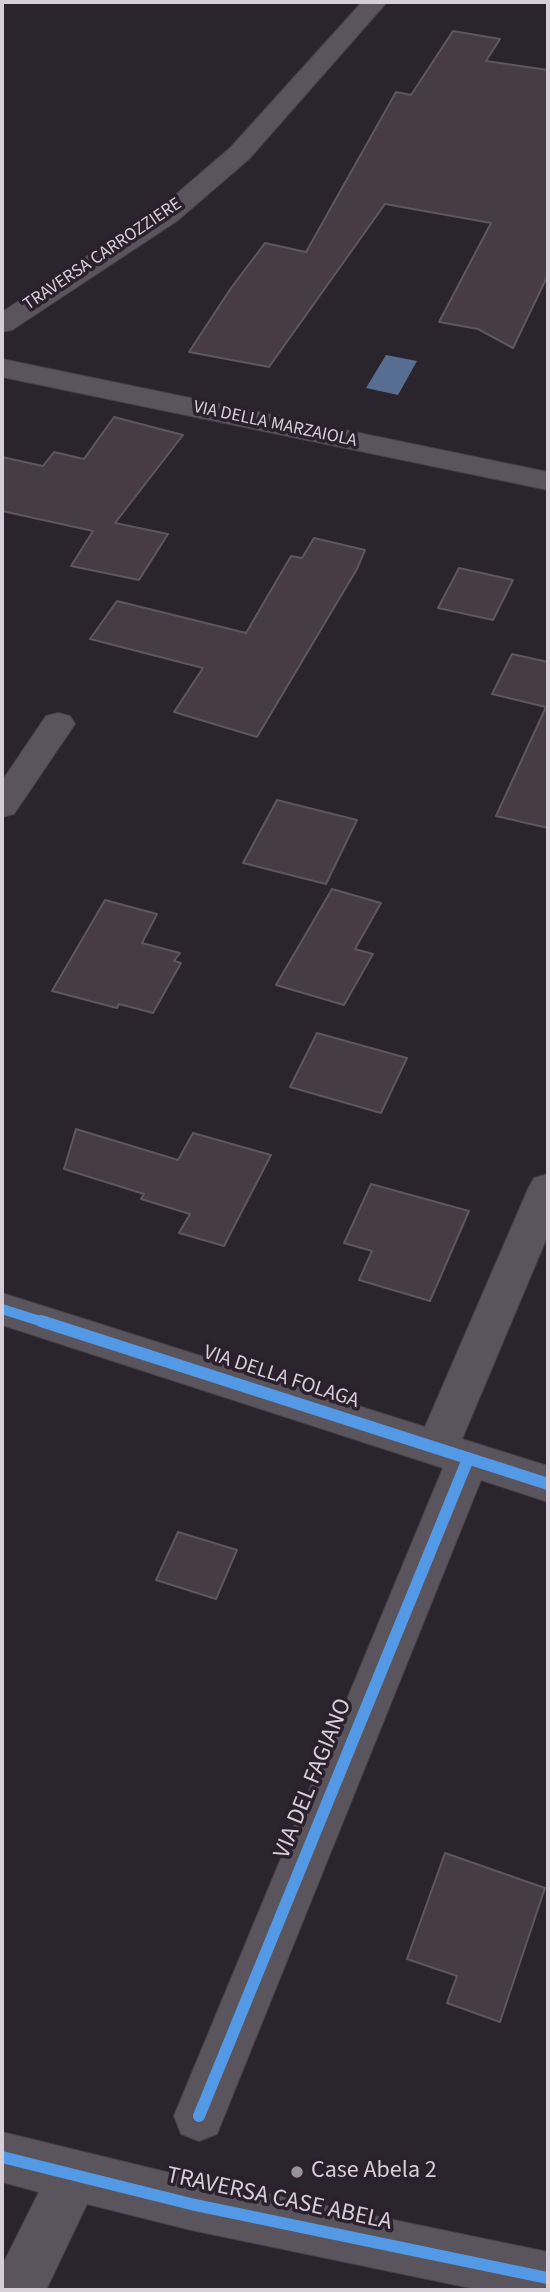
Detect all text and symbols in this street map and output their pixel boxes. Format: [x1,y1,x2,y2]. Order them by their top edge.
street label: TRAVERSA CARROZZIERE [20,194,186,316]
street label: VIA DELLA MARZAIOLA [191,397,359,453]
street label: VIA DELLA FOLAGA [200,1341,362,1415]
street label: VIA DEL FAGIANO [269,1695,359,1863]
place label: Case Abela 2 [311,2158,437,2186]
street label: TRAVERSA CASE ABELA [164,2162,394,2238]
marker: Case Abela 2 [289,2164,305,2180]

